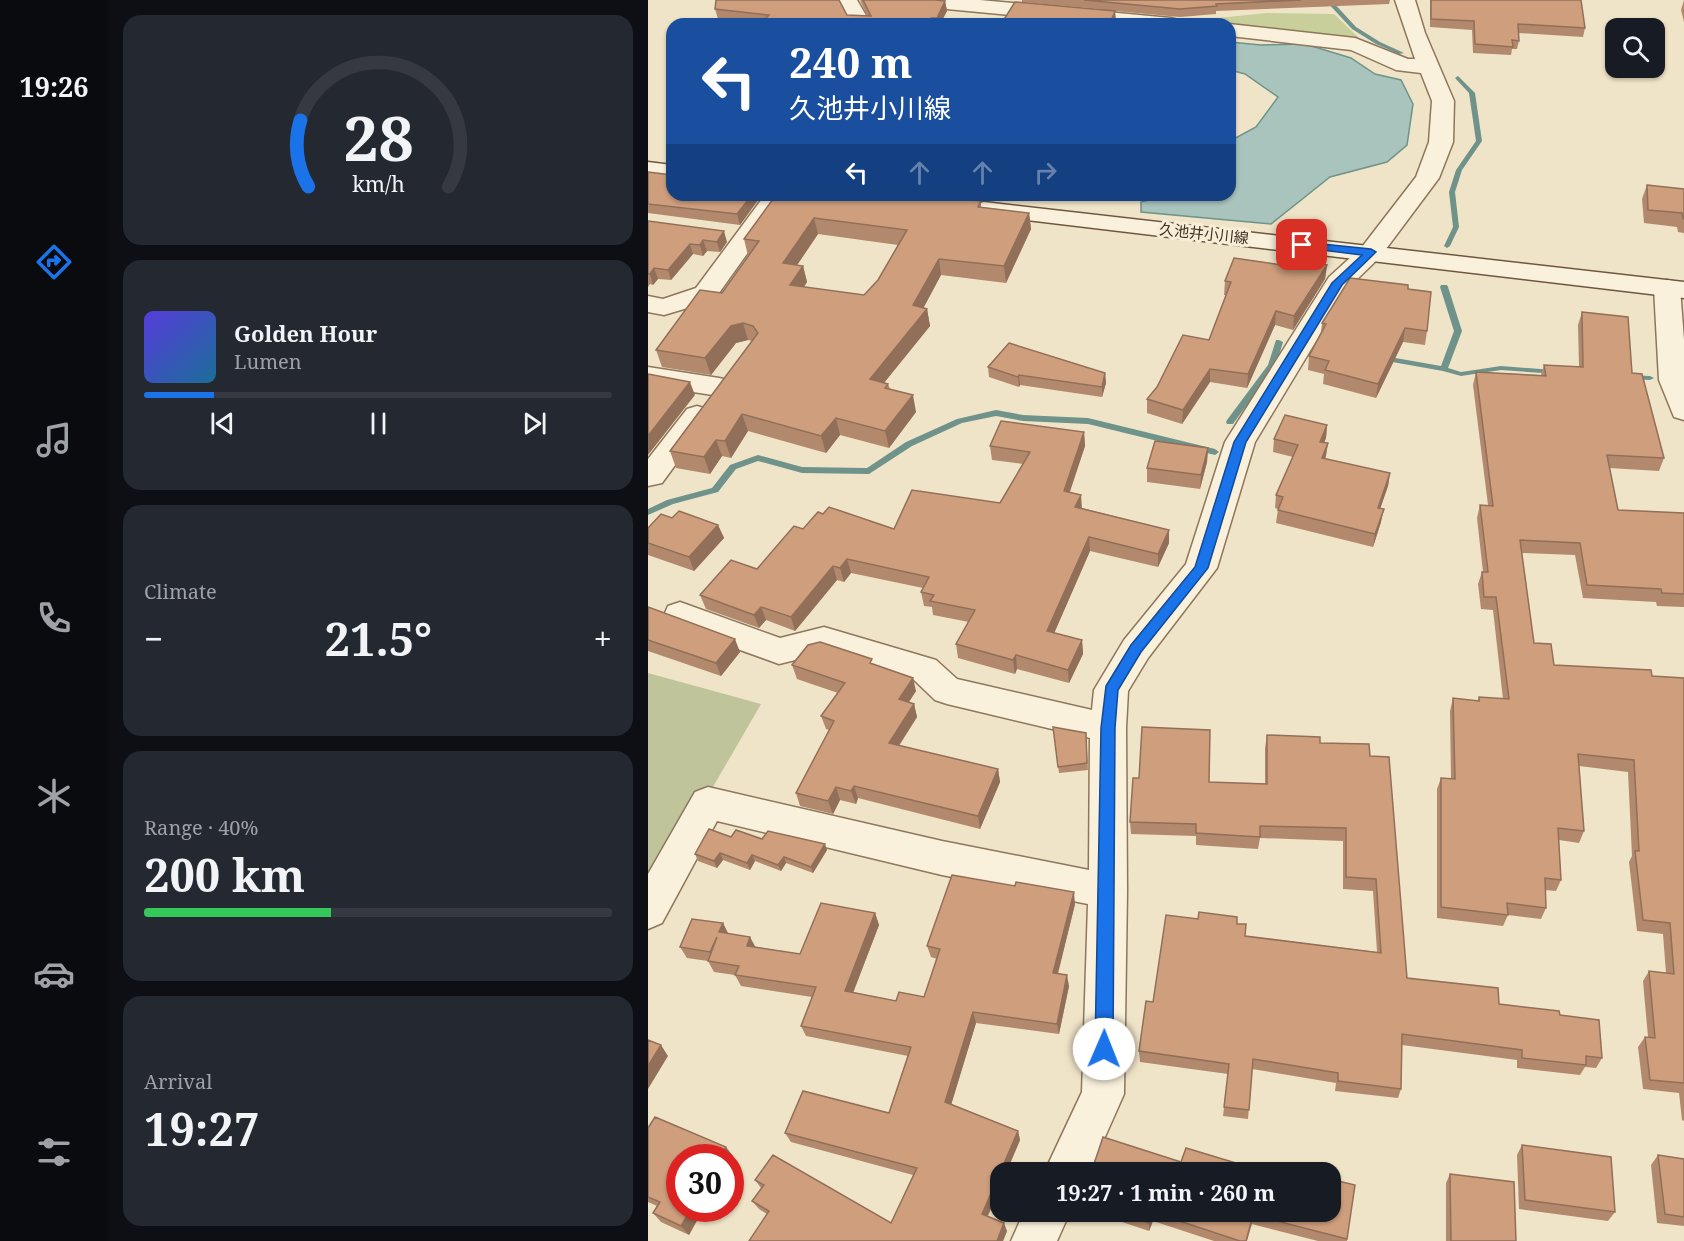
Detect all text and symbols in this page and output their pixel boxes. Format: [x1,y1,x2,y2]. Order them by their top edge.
map controls [1605,18,1665,78]
button: search [1605,18,1665,78]
text: 240 m [789,33,913,90]
icon: left [690,42,768,120]
text: 19:26 [19,68,89,105]
text: 久池井小川線 [789,89,951,126]
text: 28 [343,94,413,179]
icon: left [840,156,873,189]
icon: ahead [903,156,936,189]
icon: ahead [966,156,999,189]
icon: right [1029,156,1062,189]
text: km/h [352,169,405,198]
street label: 久池井小川線 [1158,218,1250,248]
pin [1276,219,1327,270]
icon: arrive [1285,228,1318,261]
icon: directions [33,241,75,283]
text: Golden Hour [234,318,377,348]
text: Lumen [234,348,302,375]
icon: previous [206,407,239,440]
icon: pause [362,407,395,440]
icon: next [518,407,551,440]
icon: music [33,419,75,461]
text: Climate [144,578,217,605]
icon: phone [33,597,75,639]
text: 21.5° [325,608,432,669]
text: − [144,616,163,661]
text: + [594,616,612,661]
icon: climate [33,775,75,817]
text: Range · 40% [144,814,258,841]
text: 200 km [144,844,305,905]
icon: car [33,953,75,995]
position arrow [1072,1017,1136,1081]
text: Arrival [144,1068,212,1095]
text: 19:27 [144,1098,259,1159]
icon: filters [33,1131,75,1173]
speed limit sign: 30 [666,1144,744,1222]
text: 19:27 · 1 min · 260 m [1056,1177,1275,1207]

